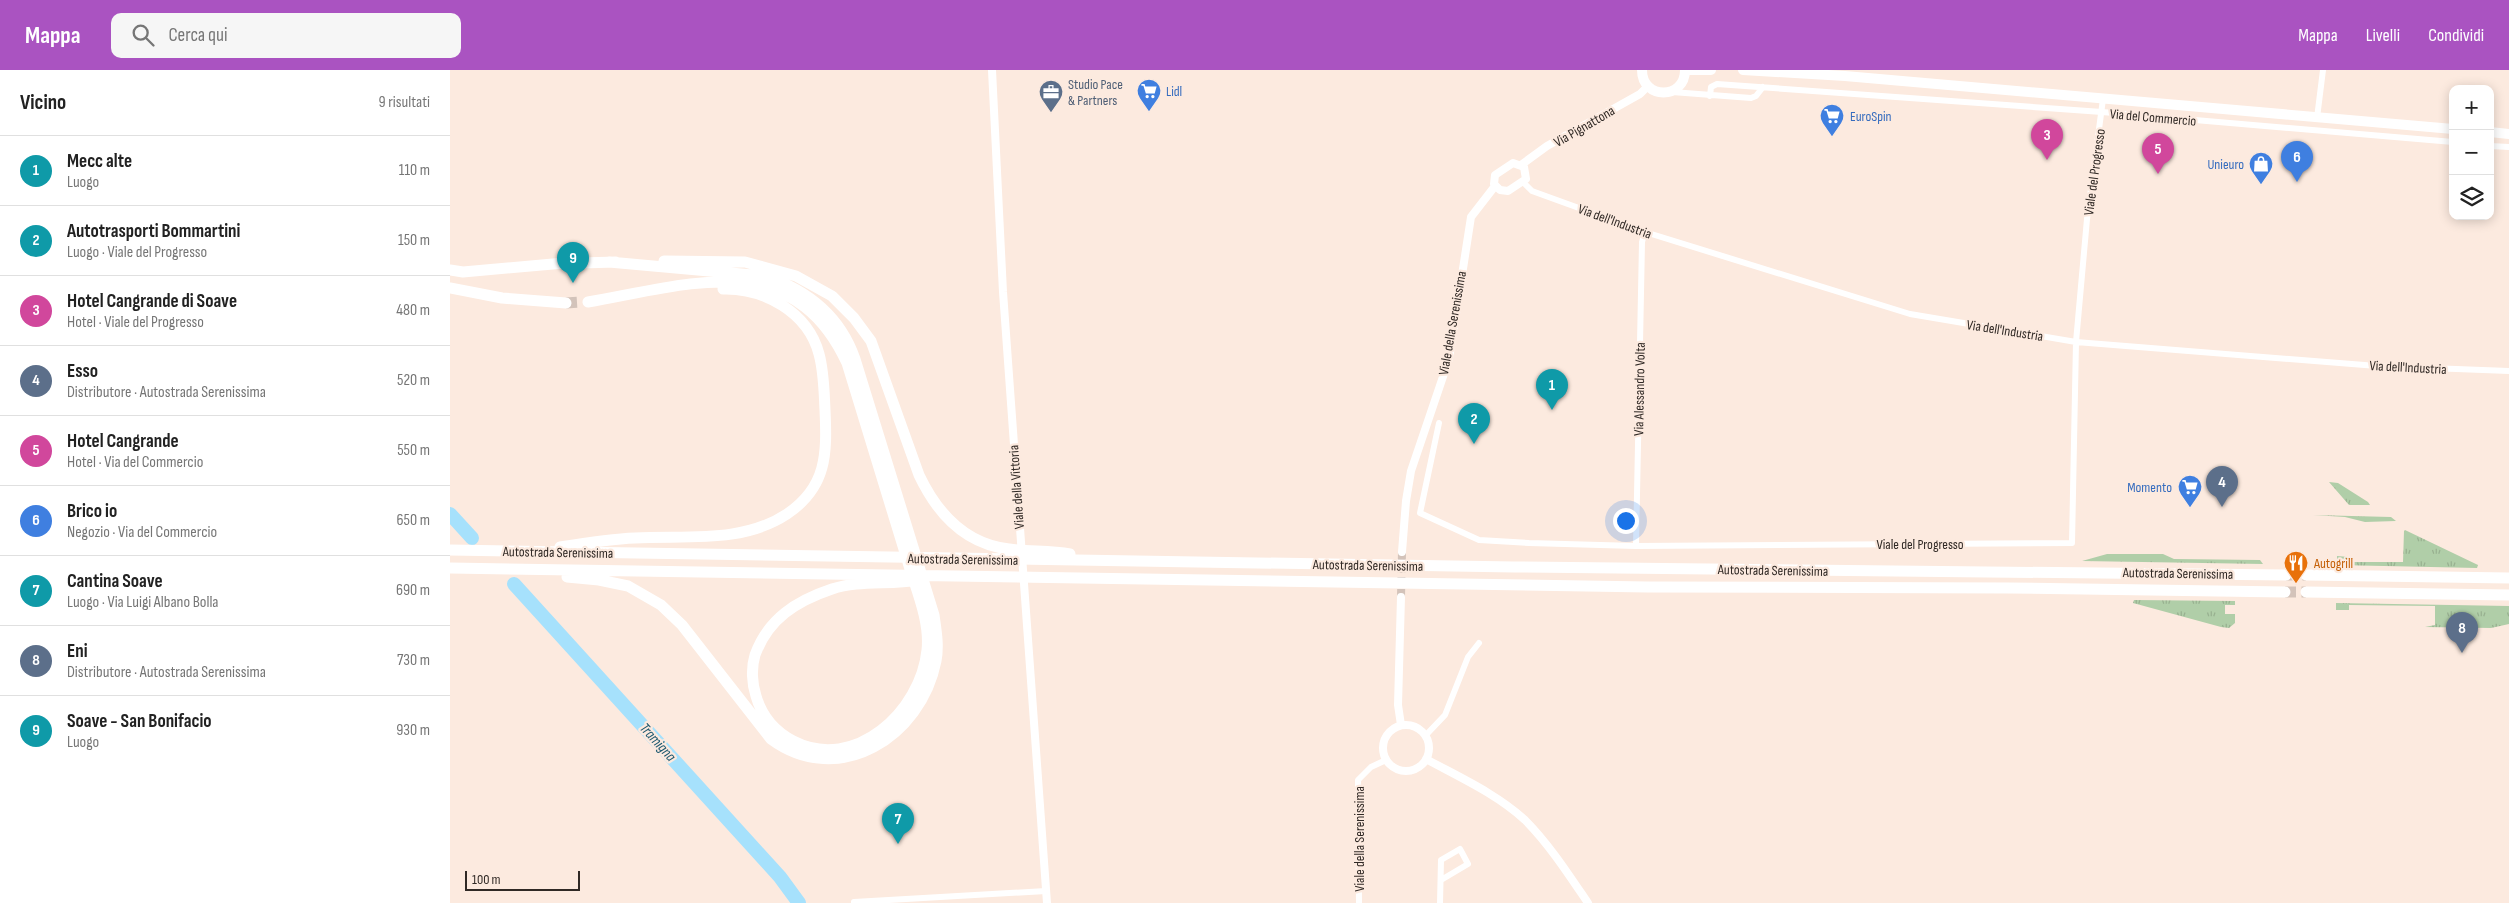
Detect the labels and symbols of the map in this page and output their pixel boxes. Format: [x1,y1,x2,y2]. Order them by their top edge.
place label: Studio Pace & Partners [1068,76,1123,109]
supermarket icon: Lidl [1136,78,1162,112]
office icon: Studio Pace & Partners [1038,79,1064,113]
place label: Lidl [1166,83,1182,100]
street label: Via Pignattona [1551,102,1618,151]
supermarket icon: EuroSpin [1819,103,1845,137]
street label: Via del Commercio [2109,105,2197,130]
place label: EuroSpin [1850,108,1892,125]
pin: 3 [2031,119,2063,160]
street label: Viale del Progresso [2080,128,2109,216]
pin: 5 [2142,133,2174,174]
pin: 6 [2281,141,2313,182]
shop icon: Unieuro [2248,151,2274,185]
place label: Unieuro [2207,156,2244,173]
street label: Via dell'Industria [1576,200,1654,243]
pin: 9 [557,242,589,283]
street label: Viale della Serenissima [1435,270,1470,377]
street label: Via dell'Industria [1965,316,2044,345]
street label: Via Alessandro Volta [1630,342,1649,436]
street label: Via dell'Industria [2369,357,2447,378]
pin: 1 [1536,369,1568,410]
pin: 2 [1458,403,1490,444]
street label: Viale della Vittoria [1005,444,1028,530]
pin: 4 [2206,466,2238,507]
supermarket icon: Momento [2177,474,2203,508]
place label: Momento [2127,479,2172,496]
your location [1613,508,1639,534]
street label: Viale del Progresso [1876,536,1964,553]
street label: Autostrada Serenissima [502,543,613,562]
street label: Autostrada Serenissima [907,550,1018,569]
restaurant icon: Autogrill [2283,550,2309,584]
place label: Autogrill [2313,555,2353,572]
street label: Autostrada Serenissima [1312,556,1423,575]
street label: Autostrada Serenissima [1717,561,1828,580]
street label: Autostrada Serenissima [2122,564,2233,583]
pin: 8 [2446,612,2478,653]
water label: Tramigna [635,719,680,766]
street label: Viale della Serenissima [1351,786,1368,892]
pin: 7 [882,803,914,844]
scale bar [465,868,580,891]

